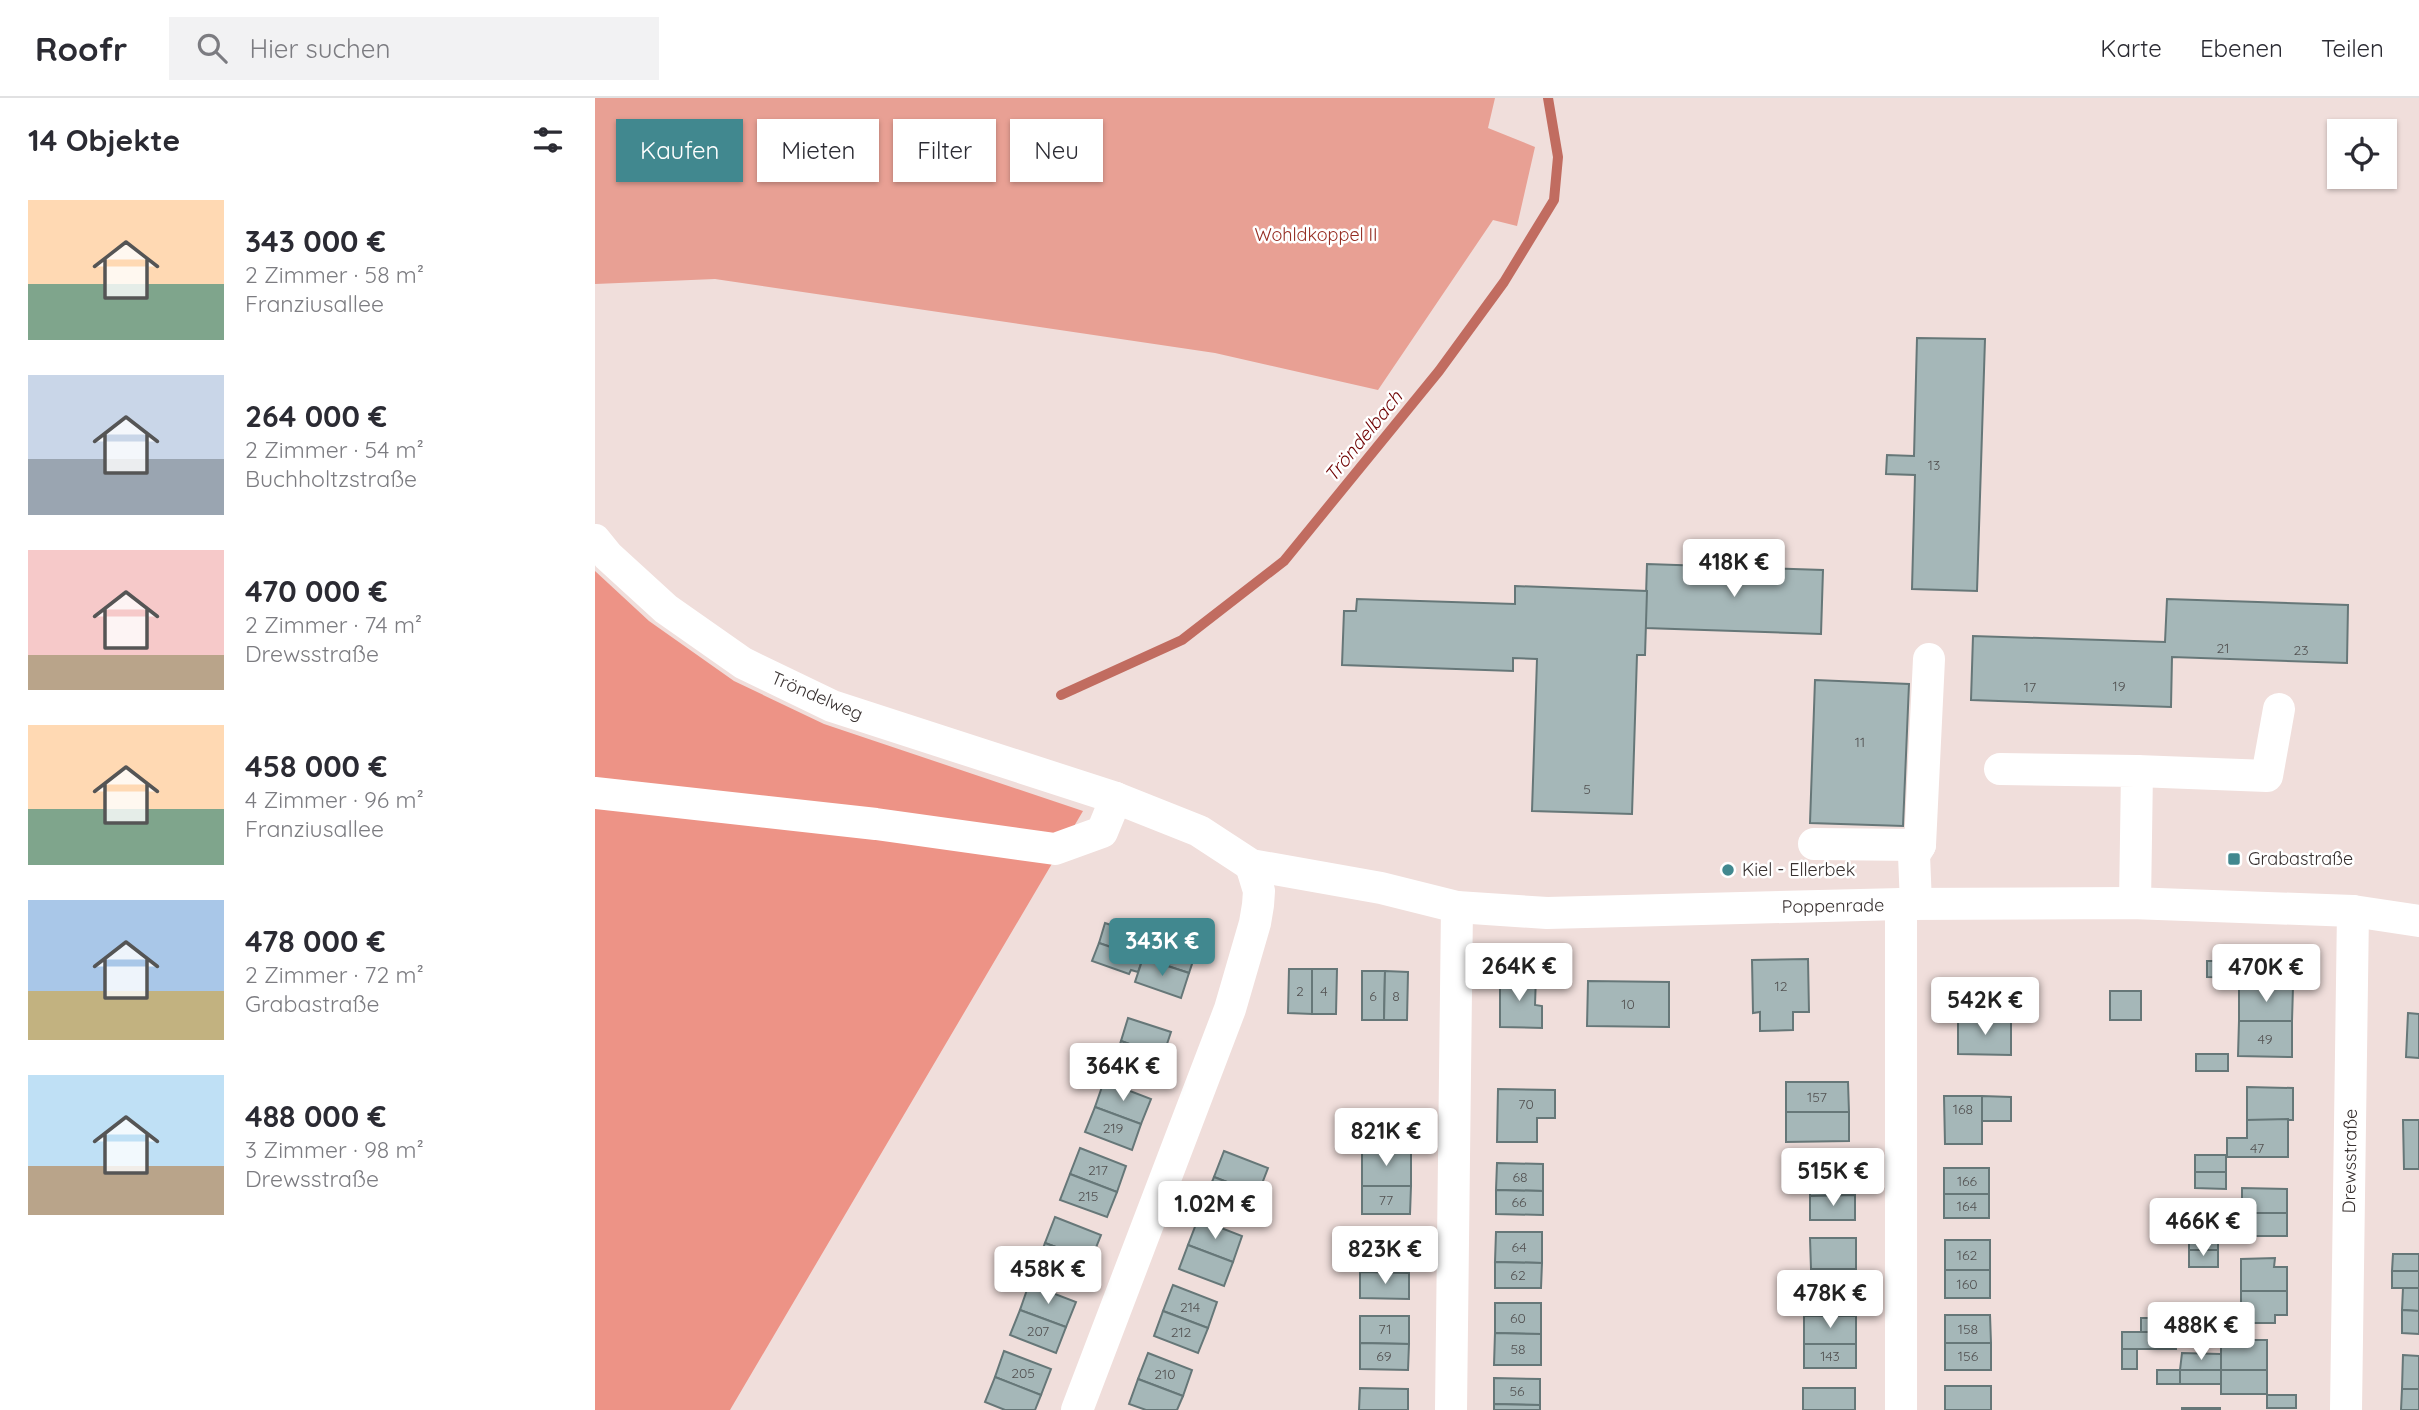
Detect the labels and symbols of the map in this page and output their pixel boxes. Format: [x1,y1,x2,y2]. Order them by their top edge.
park label: Wohldkoppel II [1254,223,1378,246]
water label: Tröndelbach [1319,385,1408,486]
house number: 13 [1928,456,1940,474]
pin: 418K € [1677,540,1791,599]
house number: 21 [2217,639,2229,657]
house number: 23 [2293,641,2309,659]
street label: Tröndelweg [768,666,867,725]
house number: 19 [2113,677,2126,695]
house number: 17 [2024,678,2036,696]
house number: 11 [1855,733,1865,751]
house number: 5 [1583,780,1591,798]
place label: Grabastraße [2248,847,2353,870]
marker: Grabastraße [2226,851,2242,867]
place label: Kiel - Ellerbek [1742,858,1855,881]
marker: Kiel - Ellerbek [1720,862,1736,878]
street label: Poppenrade [1782,893,1884,918]
pin: 343K € [1105,918,1219,978]
pin: 264K € [1462,944,1576,1003]
pin: 470K € [2209,944,2323,1004]
house number: 12 [1775,977,1788,995]
pin: 542K € [1928,978,2042,1037]
house number: 2 [1296,982,1304,1000]
house number: 4 [1320,982,1328,1000]
house number: 6 [1369,987,1377,1005]
house number: 8 [1392,987,1400,1005]
house number: 10 [1621,995,1635,1013]
house number: 49 [2258,1030,2273,1048]
pin: 364K € [1066,1044,1180,1103]
house number: 157 [1807,1088,1827,1106]
house number: 70 [1518,1095,1534,1113]
house number: 168 [1953,1100,1973,1118]
pin: 821K € [1329,1108,1443,1168]
street label: Drewsstraße [2337,1108,2362,1214]
house number: 219 [1103,1119,1124,1137]
house number: 47 [2250,1139,2264,1157]
pin: 515K € [1776,1148,1890,1208]
house number: 217 [1088,1161,1108,1179]
house number: 68 [1512,1168,1528,1186]
house number: 166 [1957,1172,1978,1190]
pin: 1.02M € [1150,1182,1280,1241]
house number: 215 [1078,1187,1098,1205]
house number: 77 [1379,1191,1393,1209]
house number: 66 [1511,1193,1527,1211]
house number: 164 [1957,1197,1977,1215]
pin: 466K € [2146,1198,2260,1258]
pin: 823K € [1328,1226,1442,1286]
house number: 64 [1511,1238,1527,1256]
pin: 458K € [991,1246,1105,1306]
house number: 162 [1957,1246,1977,1264]
house number: 62 [1510,1266,1526,1284]
pin: 478K € [1773,1270,1887,1330]
house number: 160 [1956,1275,1978,1293]
house number: 214 [1180,1298,1200,1316]
pin: 488K € [2144,1302,2258,1362]
house number: 60 [1510,1309,1526,1327]
house number: 71 [1378,1320,1392,1338]
house number: 158 [1958,1320,1978,1338]
house number: 207 [1027,1322,1049,1340]
house number: 212 [1171,1323,1192,1341]
house number: 58 [1510,1340,1526,1358]
house number: 69 [1376,1347,1392,1365]
house number: 143 [1820,1347,1840,1365]
house number: 156 [1958,1347,1979,1365]
house number: 205 [1011,1364,1035,1382]
house number: 210 [1154,1365,1176,1383]
house number: 56 [1509,1382,1525,1400]

